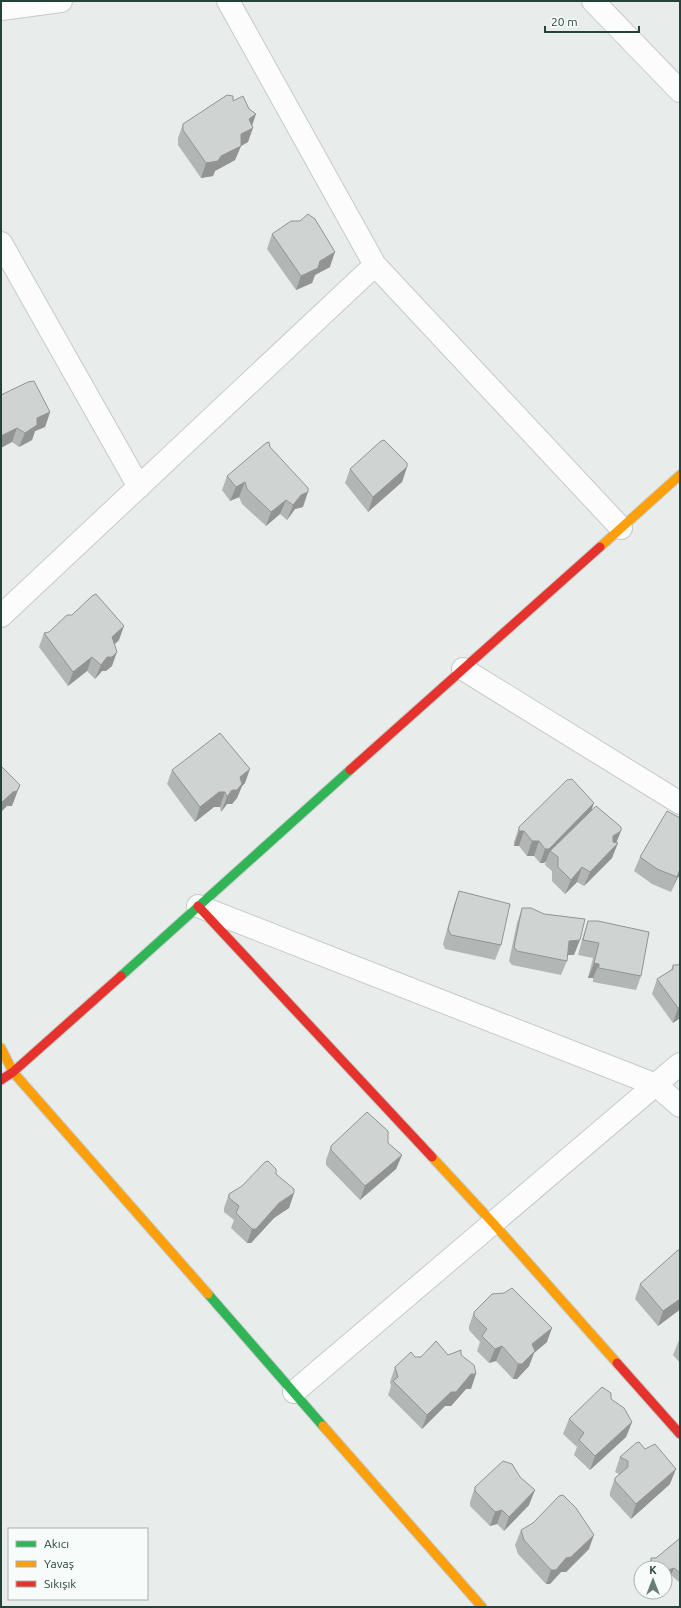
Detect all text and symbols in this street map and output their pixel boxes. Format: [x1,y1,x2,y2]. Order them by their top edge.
scale bar [545,8,639,34]
text: 20 m [551,15,578,28]
legend [8,1528,148,1600]
text: Akıcı [44,1537,69,1550]
text: Yavaş [44,1557,74,1570]
north arrow [633,1560,673,1600]
text: K [649,1564,657,1576]
text: Sıkışık [44,1577,76,1590]

